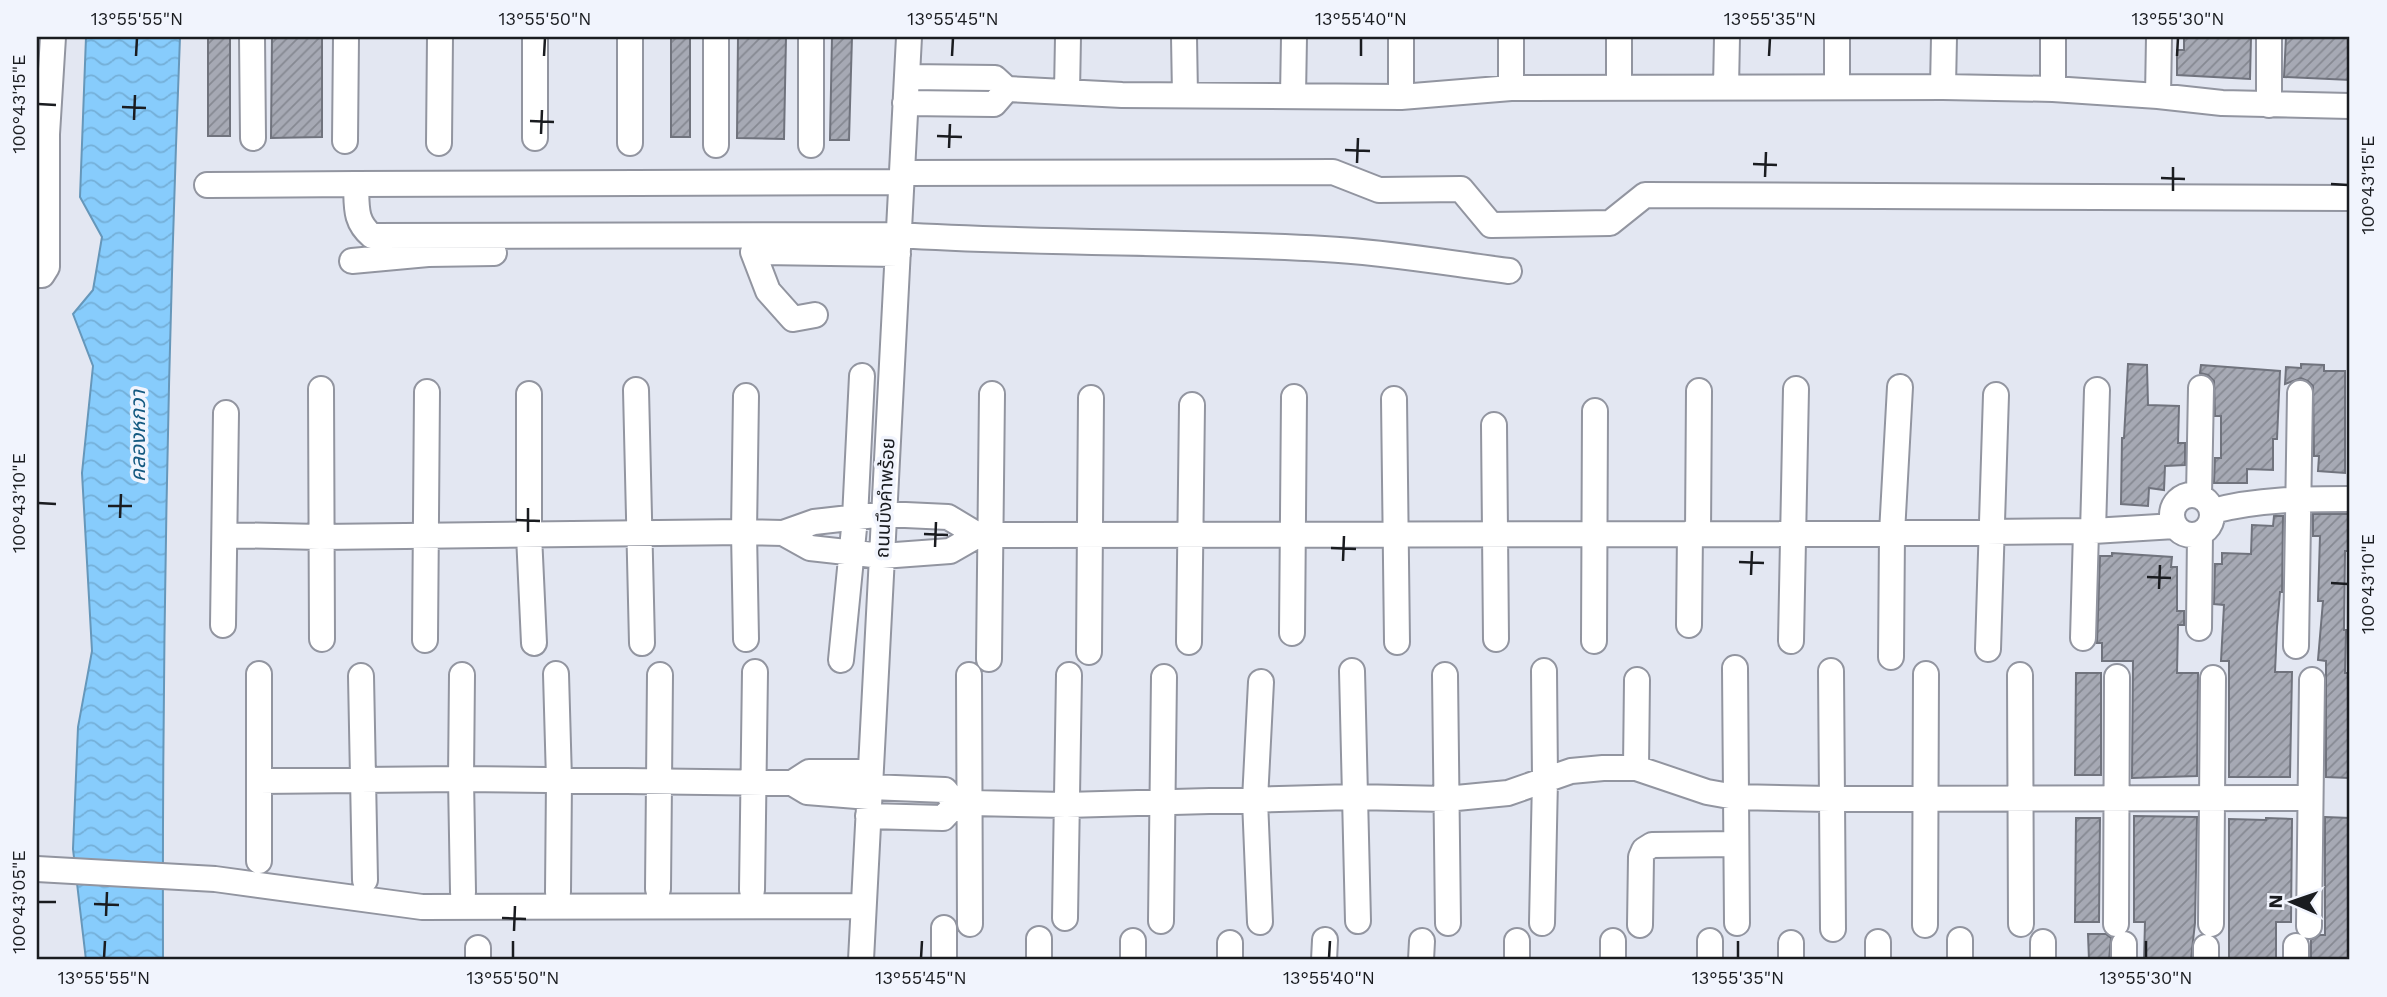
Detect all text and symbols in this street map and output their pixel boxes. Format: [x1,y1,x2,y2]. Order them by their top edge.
text: 13°55'55"N [91,8,183,29]
text: 13°55'50"N [498,8,592,29]
text: 13°55'45"N [907,8,999,29]
text: 13°55'40"N [1315,8,1407,29]
text: 13°55'35"N [1724,8,1816,29]
text: 13°55'30"N [2131,8,2225,29]
text: 100°43'15"E [8,54,29,154]
text: 100°43'15"E [2357,135,2378,235]
water label: คลองหกวา [125,389,150,482]
street label: ถนนบึงคำพร้อย [870,437,900,559]
text: 100°43'10"E [8,453,29,553]
text: 100°43'10"E [2357,534,2378,634]
text: 100°43'05"E [8,850,29,954]
north arrow [2258,867,2328,937]
text: N [2264,894,2287,909]
text: 13°55'55"N [58,967,150,988]
text: 13°55'50"N [466,967,560,988]
text: 13°55'45"N [875,967,967,988]
text: 13°55'40"N [1283,967,1375,988]
text: 13°55'35"N [1692,967,1784,988]
text: 13°55'30"N [2099,967,2193,988]

